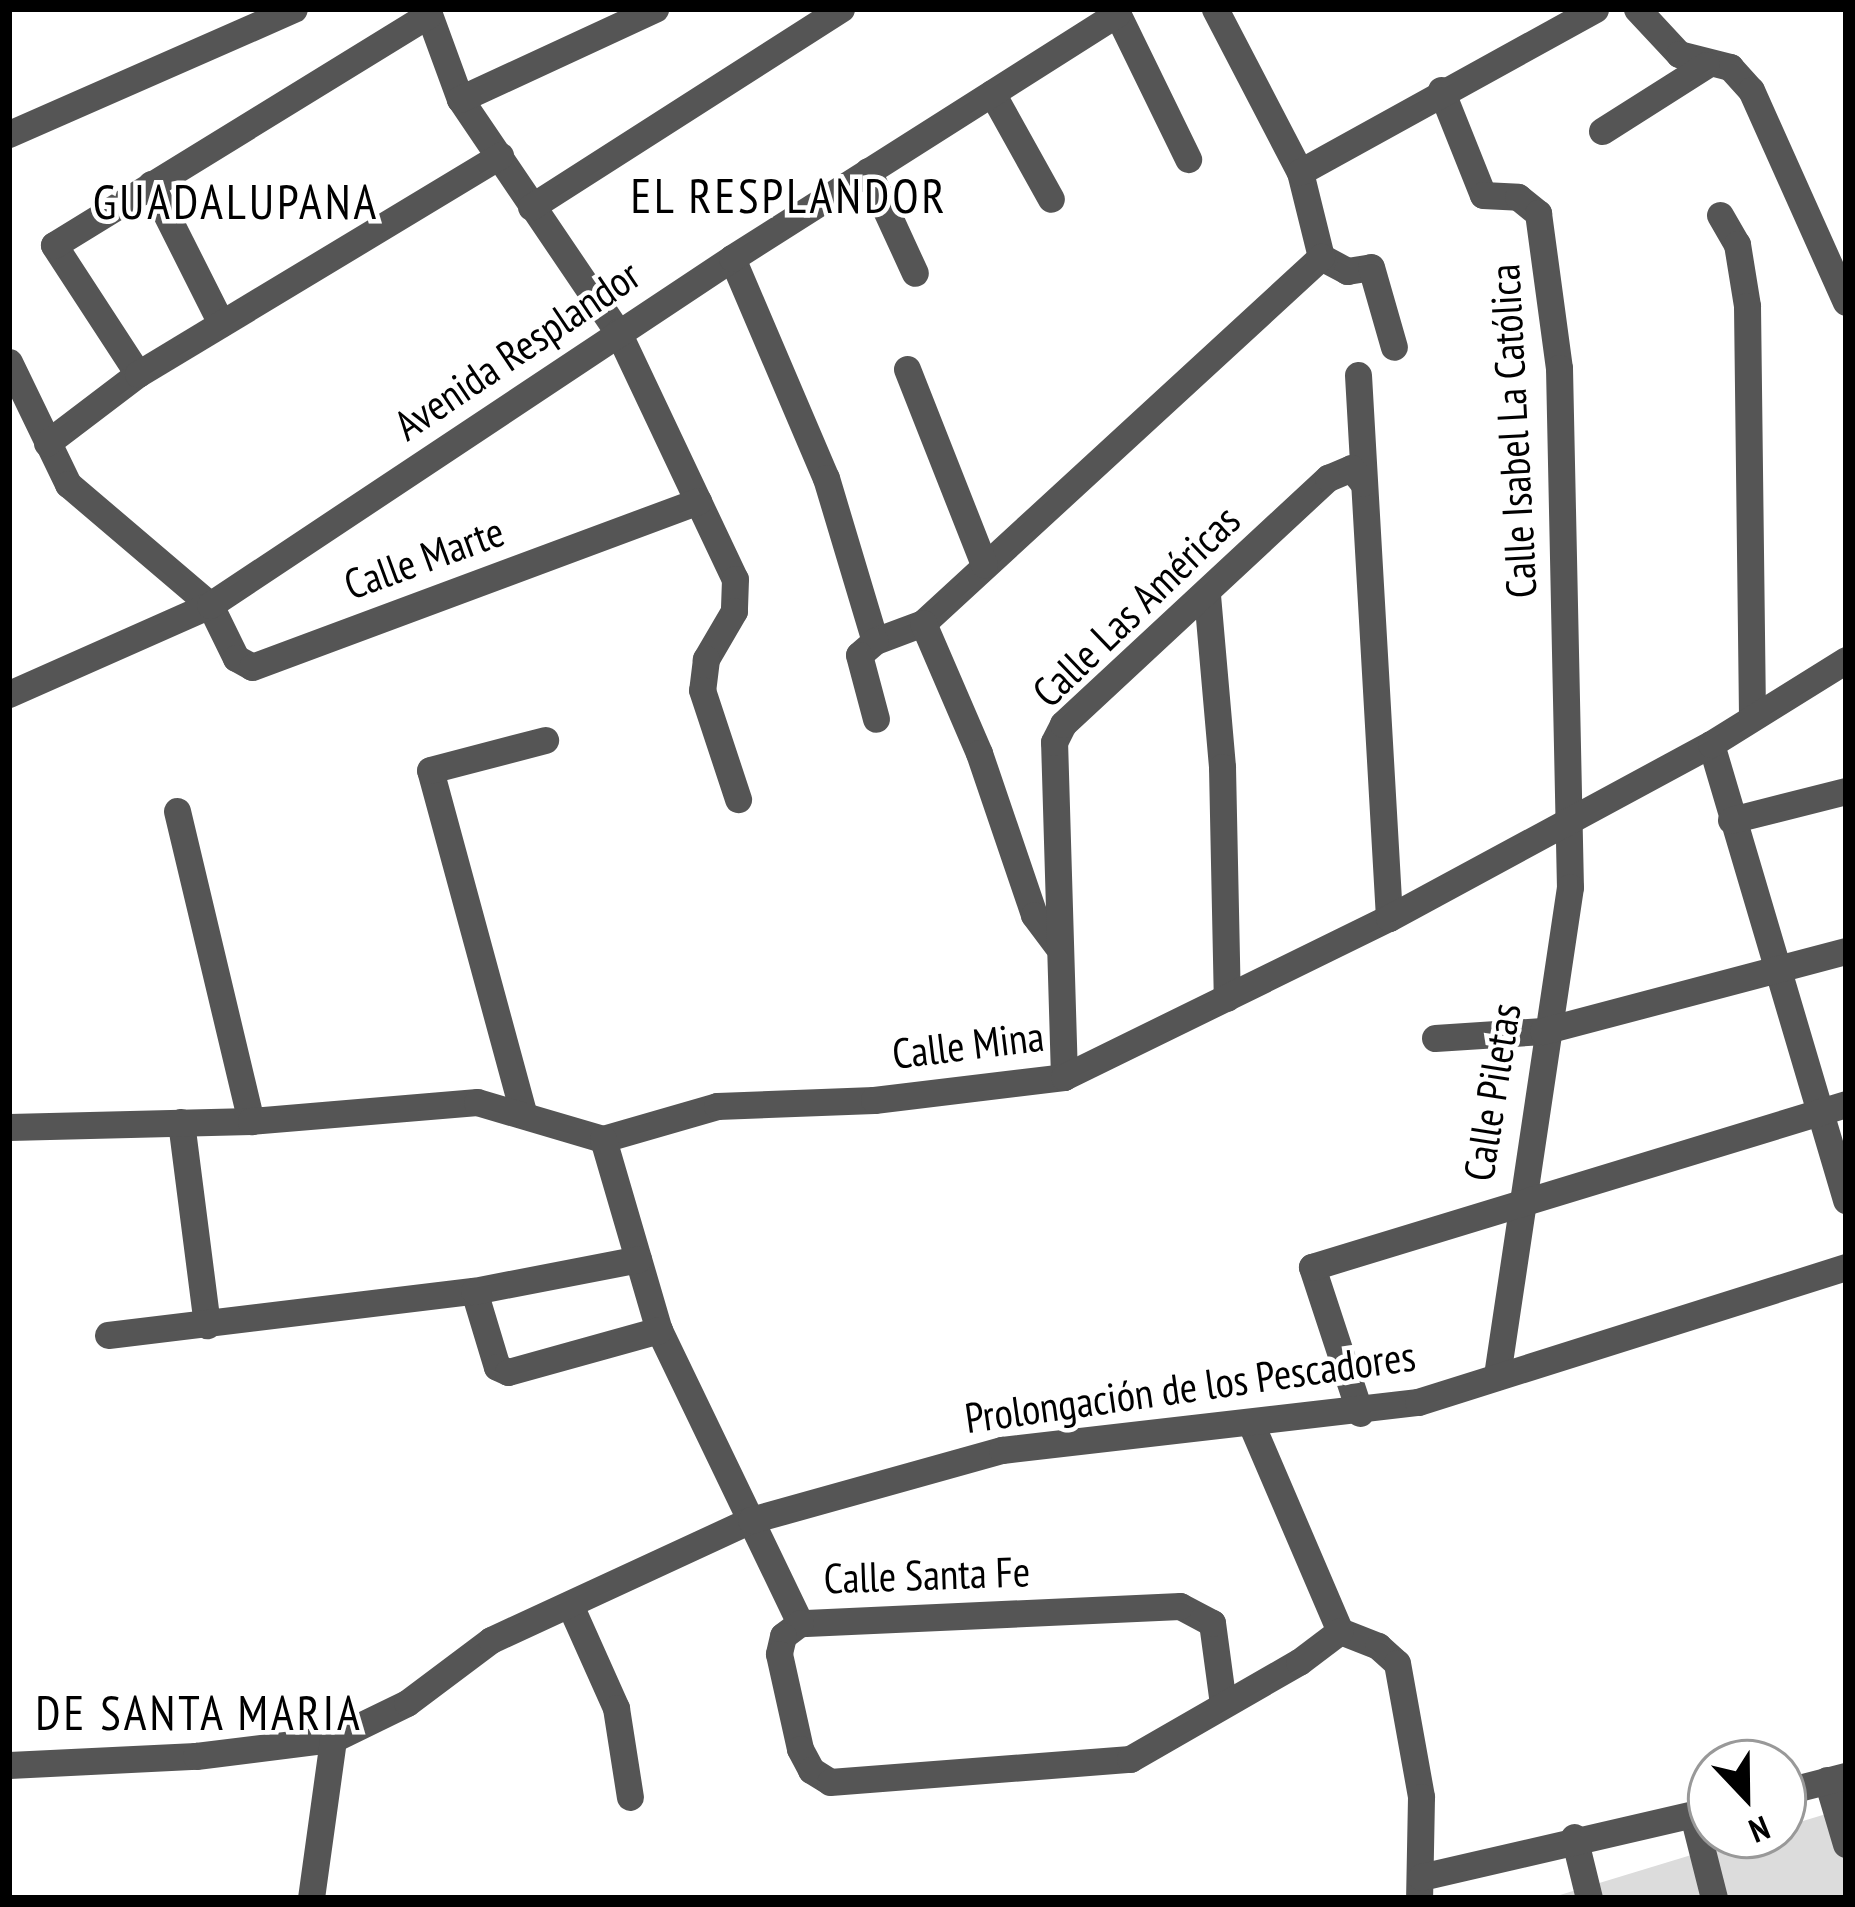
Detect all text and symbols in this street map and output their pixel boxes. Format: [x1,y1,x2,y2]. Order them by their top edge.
district label: EL RESPLANDOR [630,167,948,225]
district label: GUADALUPANA [93,173,379,231]
street label: Avenida Resplandor [385,249,649,451]
street label: Calle Isabel La Católica [1479,263,1547,599]
street label: Calle Las Américas [1022,494,1250,718]
street label: Calle Marte [337,506,511,610]
street label: Calle Piletas [1453,1000,1531,1184]
street label: Calle Mina [889,1011,1047,1079]
street label: Prolongación de los Pescadores [962,1330,1418,1444]
street label: Calle Santa Fe [823,1546,1031,1604]
district label: DE SANTA MARIA [35,1684,363,1742]
north arrow [1687,1739,1807,1859]
text: N [1743,1807,1776,1853]

